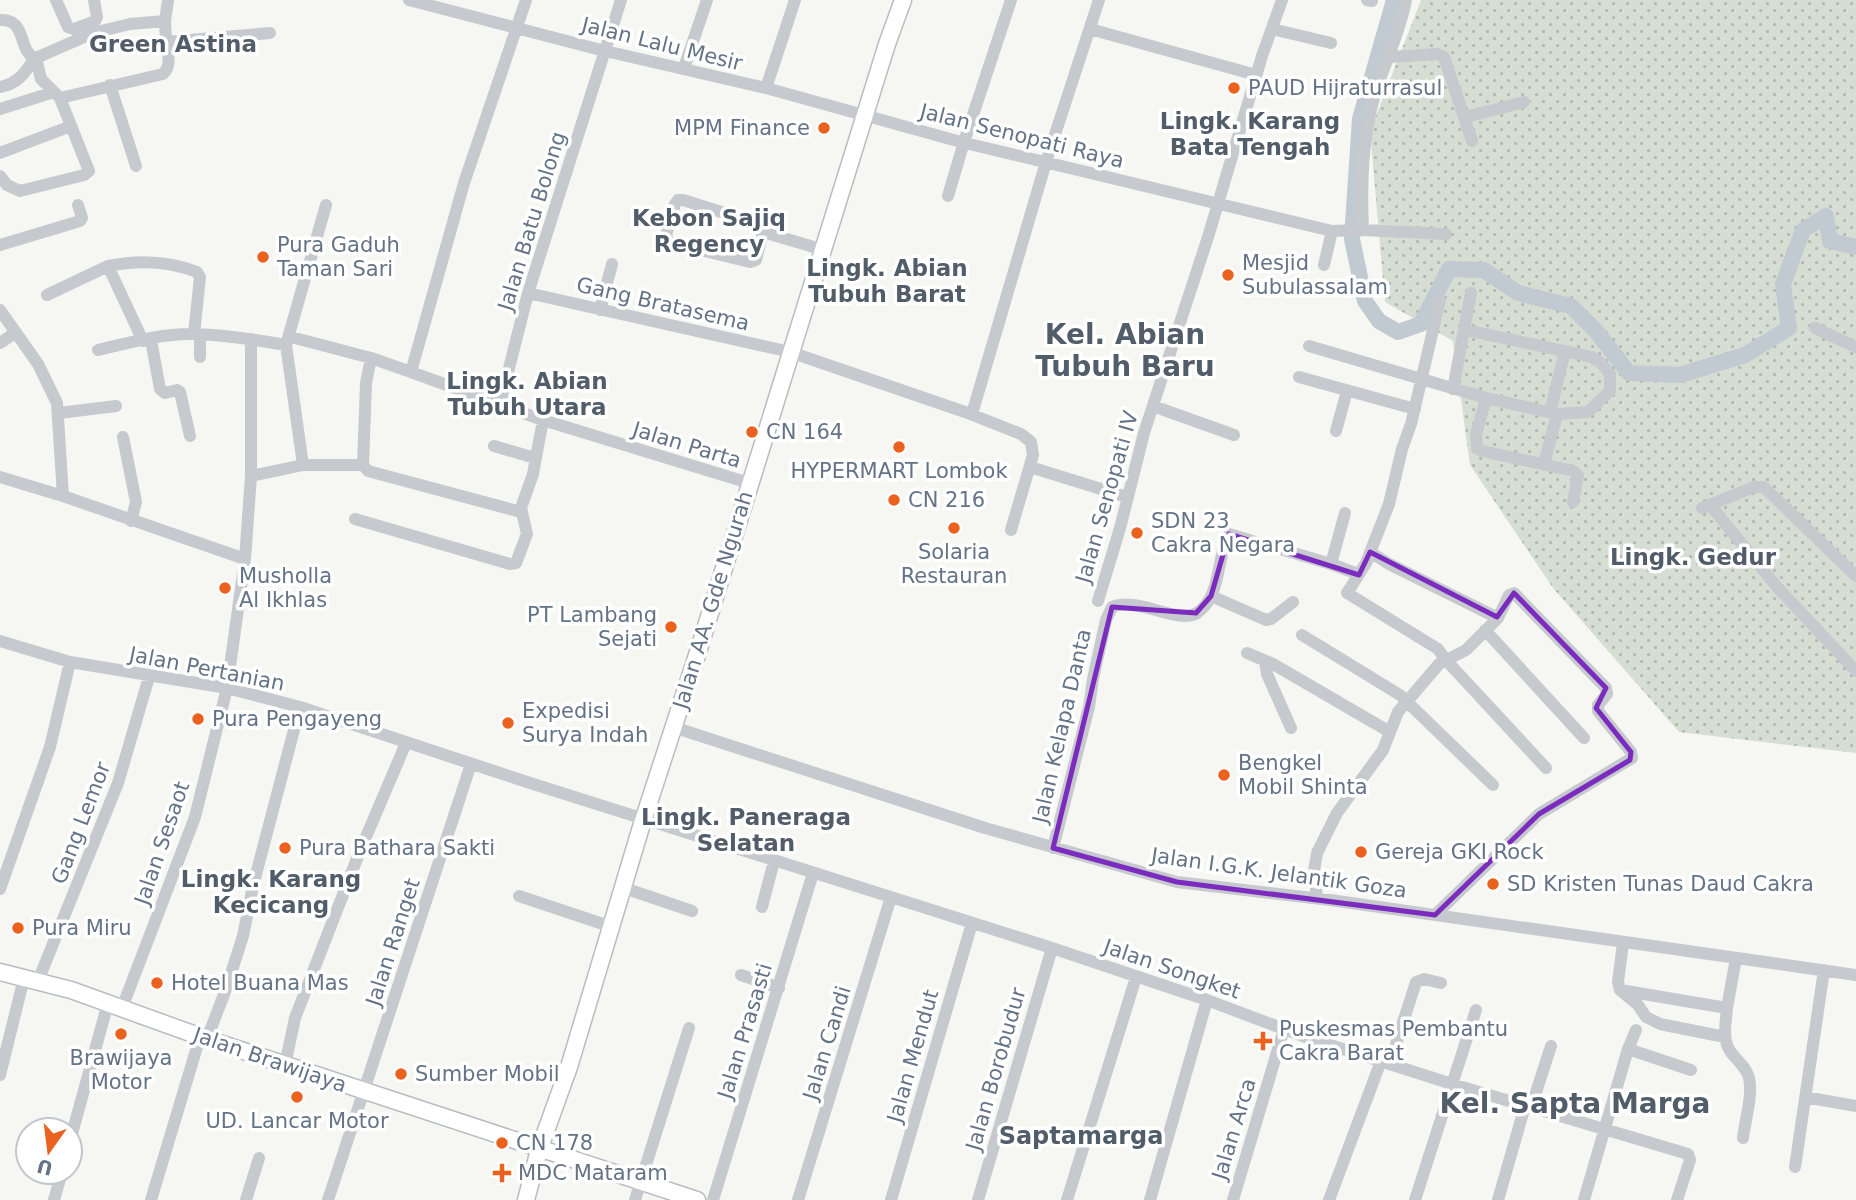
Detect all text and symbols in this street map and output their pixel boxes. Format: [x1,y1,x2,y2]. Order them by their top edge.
street label: Jalan Lalu Mesir [577,12,745,76]
district label: Green Astina [89,31,257,57]
place label: PAUD Hijraturrasul [1248,76,1442,100]
marker: PAUD Hijraturrasul [1226,80,1242,96]
street label: Jalan Senopati Raya [916,99,1126,173]
district label: Lingk. Karang Bata Tengah [1160,108,1340,160]
place label: MPM Finance [674,116,810,140]
marker: MPM Finance [816,120,832,136]
street label: Jalan Batu Bolong [493,129,571,315]
district label: Kebon Sajiq Regency [632,205,786,257]
place label: Pura Gaduh Taman Sari [276,233,400,281]
marker: Pura Gaduh Taman Sari [255,249,271,265]
place label: Mesjid Subulassalam [1242,251,1388,299]
district label: Lingk. Abian Tubuh Barat [806,255,968,307]
marker: Mesjid Subulassalam [1220,267,1236,283]
street label: Gang Bratasema [574,272,752,336]
district label: Kel. Abian Tubuh Baru [1035,318,1215,383]
district label: Lingk. Abian Tubuh Utara [446,368,608,420]
street label: Jalan Senopati IV [1070,408,1143,588]
street label: Jalan Parta [628,417,744,473]
place label: CN 164 [766,420,843,444]
marker: CN 164 [744,424,760,440]
marker: HYPERMART Lombok [891,439,907,455]
place label: HYPERMART Lombok [790,459,1008,483]
street label: Jalan AA. Gde Ngurah [668,488,758,714]
place label: CN 216 [908,488,985,512]
marker: CN 216 [886,492,902,508]
place label: SDN 23 Cakra Negara [1151,509,1295,557]
marker: Solaria Restauran [946,520,962,536]
marker: SDN 23 Cakra Negara [1129,525,1145,541]
place label: Solaria Restauran [901,540,1007,588]
district label: Lingk. Gedur [1610,544,1777,570]
place label: Musholla Al Ikhlas [239,564,332,612]
marker: Musholla Al Ikhlas [217,580,233,596]
place label: PT Lambang Sejati [527,603,657,651]
marker: PT Lambang Sejati [663,619,679,635]
street label: Jalan Kelapa Danta [1028,627,1096,827]
street label: Jalan Pertanian [125,642,287,696]
place label: Expedisi Surya Indah [522,699,648,747]
place label: Pura Pengayeng [212,707,382,731]
marker: Pura Pengayeng [190,711,206,727]
marker: Expedisi Surya Indah [500,715,516,731]
place label: Bengkel Mobil Shinta [1238,751,1368,799]
street label: Gang Lemor [47,758,115,887]
marker: Bengkel Mobil Shinta [1216,767,1232,783]
street label: Jalan Sesaot [129,778,194,910]
district label: Lingk. Paneraga Selatan [641,804,851,856]
place label: Pura Bathara Sakti [299,836,495,860]
marker: Pura Bathara Sakti [277,840,293,856]
place label: Gereja GKI Rock [1375,840,1545,864]
street label: Jalan I.G.K. Jelantik Goza [1148,843,1408,903]
marker: Gereja GKI Rock [1353,844,1369,860]
district label: Lingk. Karang Kecicang [181,866,361,918]
place label: SD Kristen Tunas Daud Cakra [1507,872,1814,896]
street label: Jalan Ranget [360,875,425,1011]
marker: SD Kristen Tunas Daud Cakra [1485,876,1501,892]
place label: Pura Miru [32,916,132,940]
marker: Pura Miru [10,920,26,936]
street label: Jalan Songket [1099,934,1244,1004]
street label: Jalan Prasasti [712,960,777,1104]
place label: Hotel Buana Mas [171,971,349,995]
marker: Hotel Buana Mas [149,975,165,991]
street label: Jalan Candi [798,983,856,1105]
street label: Jalan Borobudur [961,985,1031,1155]
street label: Jalan Mendut [882,987,943,1127]
place label: Puskesmas Pembantu Cakra Barat [1279,1017,1508,1065]
street label: Jalan Brawijaya [188,1022,350,1098]
marker: Brawijaya Motor [113,1026,129,1042]
marker: Puskesmas Pembantu Cakra Barat [1253,1031,1273,1051]
place label: Brawijaya Motor [70,1046,172,1094]
place label: Sumber Mobil [415,1062,560,1086]
marker: Sumber Mobil [393,1066,409,1082]
street label: Jalan Arca [1207,1075,1261,1184]
district label: Kel. Sapta Marga [1440,1087,1710,1120]
marker: UD. Lancar Motor [289,1089,305,1105]
place label: UD. Lancar Motor [205,1109,389,1133]
north arrow [14,1116,84,1186]
district label: Saptamarga [999,1122,1163,1150]
place label: CN 178 [516,1131,593,1155]
marker: CN 178 [494,1135,510,1151]
text: U [35,1155,55,1180]
place label: MDC Mataram [518,1161,668,1185]
marker: MDC Mataram [492,1163,512,1183]

